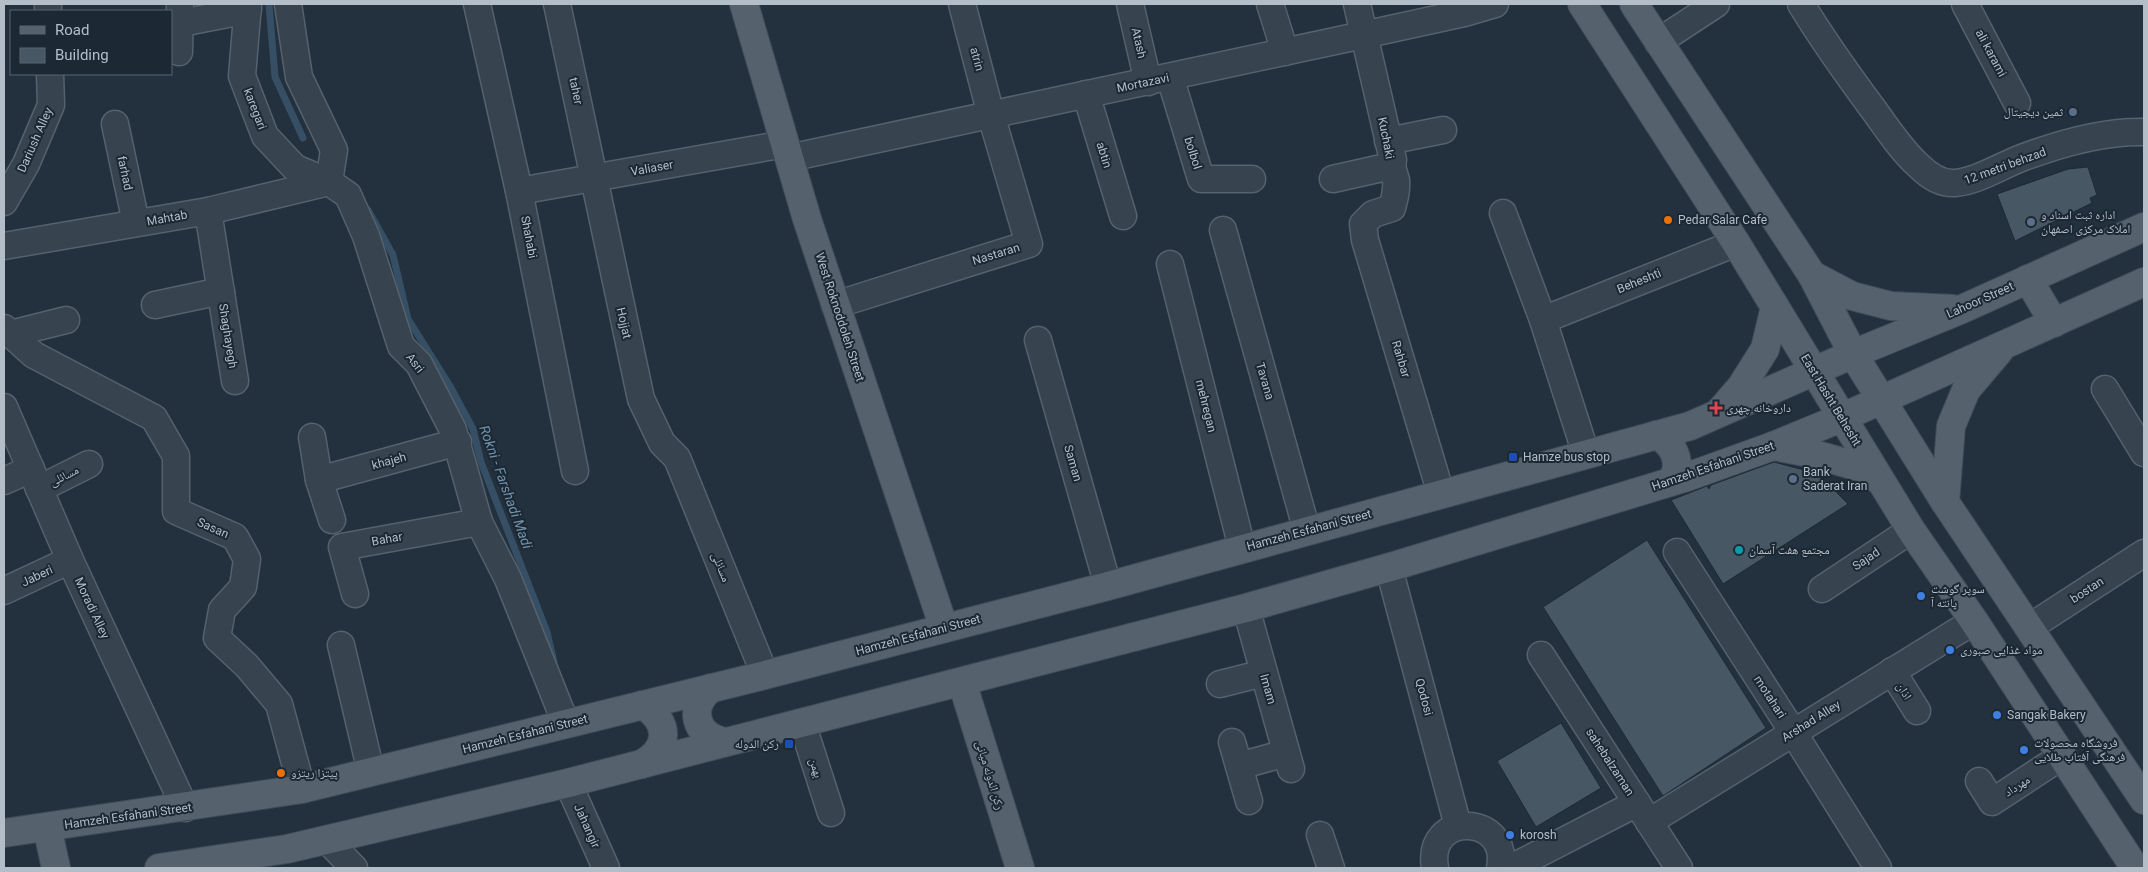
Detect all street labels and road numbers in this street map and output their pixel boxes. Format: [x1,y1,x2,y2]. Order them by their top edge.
street label: Atash [1129,26,1149,60]
street label: ali karami [1973,27,2009,79]
street label: atrin [967,46,987,72]
street label: Mortazavi [1115,71,1171,95]
street label: taher [566,76,586,106]
street label: karegari [241,86,269,132]
street label: Dariush Alley [14,105,56,175]
street label: Kuchaki [1375,116,1397,160]
street label: bolbol [1181,135,1205,171]
street label: abtin [1093,140,1115,170]
street label: 12 metri behzad [1962,145,2048,187]
street label: farhad [115,155,135,191]
street label: Valiaser [630,157,674,179]
street label: Mahtab [146,208,189,228]
street label: Shahabi [518,215,540,260]
street label: Nastaran [971,240,1021,268]
street label: West Roknoddoleh Street [813,251,867,383]
street label: Beheshti [1615,266,1663,296]
street label: Lahoor Street [1944,279,2016,321]
street label: Shaghayegh [216,303,240,369]
street label: Hojjat [614,306,634,340]
street label: Rahbar [1389,339,1413,379]
street label: Asri [403,350,427,376]
street label: East Hasht Behesht [1798,351,1864,449]
street label: Tavana [1253,361,1277,401]
street label: mehregan [1193,378,1219,434]
street label: Hamzeh Esfahani Street [1650,438,1776,494]
street label: Saman [1061,443,1085,483]
street label: khajeh [370,450,408,472]
street label: مسائلی [47,463,81,489]
street label: Hamzeh Esfahani Street [1245,507,1373,553]
street label: Sasan [195,515,231,541]
street label: Bahar [370,529,404,549]
street label: Sajad [1850,545,1882,573]
street label: مسائلی [709,550,733,584]
street label: Jaberi [19,563,55,589]
street label: bostan [2068,574,2106,606]
street label: Moradi Alley [72,575,112,641]
street label: Hamzeh Esfahani Street [854,612,982,658]
street label: Imam [1257,672,1279,706]
street label: motahari [1751,673,1789,721]
street label: Qodosi [1412,677,1436,717]
street label: اذان [1893,680,1915,702]
street label: Arshad Alley [1779,697,1843,745]
street label: Hamzeh Esfahani Street [461,712,589,756]
street label: sahebalzaman [1583,725,1637,799]
street label: رکن الدوله میانی [973,739,1007,812]
street label: بهمن [806,756,826,780]
street label: مهرداد [2002,773,2032,799]
street label: Hamzeh Esfahani Street [63,800,193,832]
street label: Jahangir [571,802,603,850]

